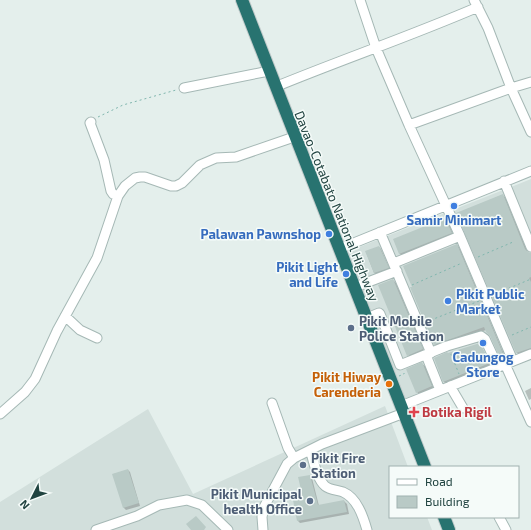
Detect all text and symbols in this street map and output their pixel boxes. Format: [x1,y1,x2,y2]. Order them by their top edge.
street label: Davao-Cotabato National Highway [291,108,383,304]
marker: Samir Minimart [449,201,459,211]
place label: Samir Minimart [407,212,502,228]
place label: Palawan Pawnshop [200,226,321,242]
marker: Palawan Pawnshop [324,229,334,239]
place label: Pikit Light and Life [276,259,339,290]
marker: Pikit Light and Life [341,269,351,279]
place label: Pikit Public Market [456,286,525,317]
marker: Pikit Public Market [443,296,453,306]
place label: Pikit Mobile Police Station [359,313,444,344]
marker: Pikit Mobile Police Station [346,323,356,333]
marker: Cadungog Store [478,338,488,348]
place label: Cadungog Store [452,349,514,380]
place label: Pikit Hiway Carenderia [312,369,382,400]
marker: Pikit Hiway Carenderia [384,379,394,389]
place label: Botika Rigil [422,404,493,420]
marker: Botika Rigil [409,407,419,417]
place label: Pikit Fire Station [311,450,365,481]
marker: Pikit Fire Station [298,460,308,470]
legend [389,466,519,518]
text: Road [425,474,453,488]
north arrow [12,478,52,518]
place label: Pikit Municipal health Office [211,486,303,517]
text: Building [425,494,470,508]
marker: Pikit Municipal health Office [305,496,315,506]
text: N [17,498,32,512]

